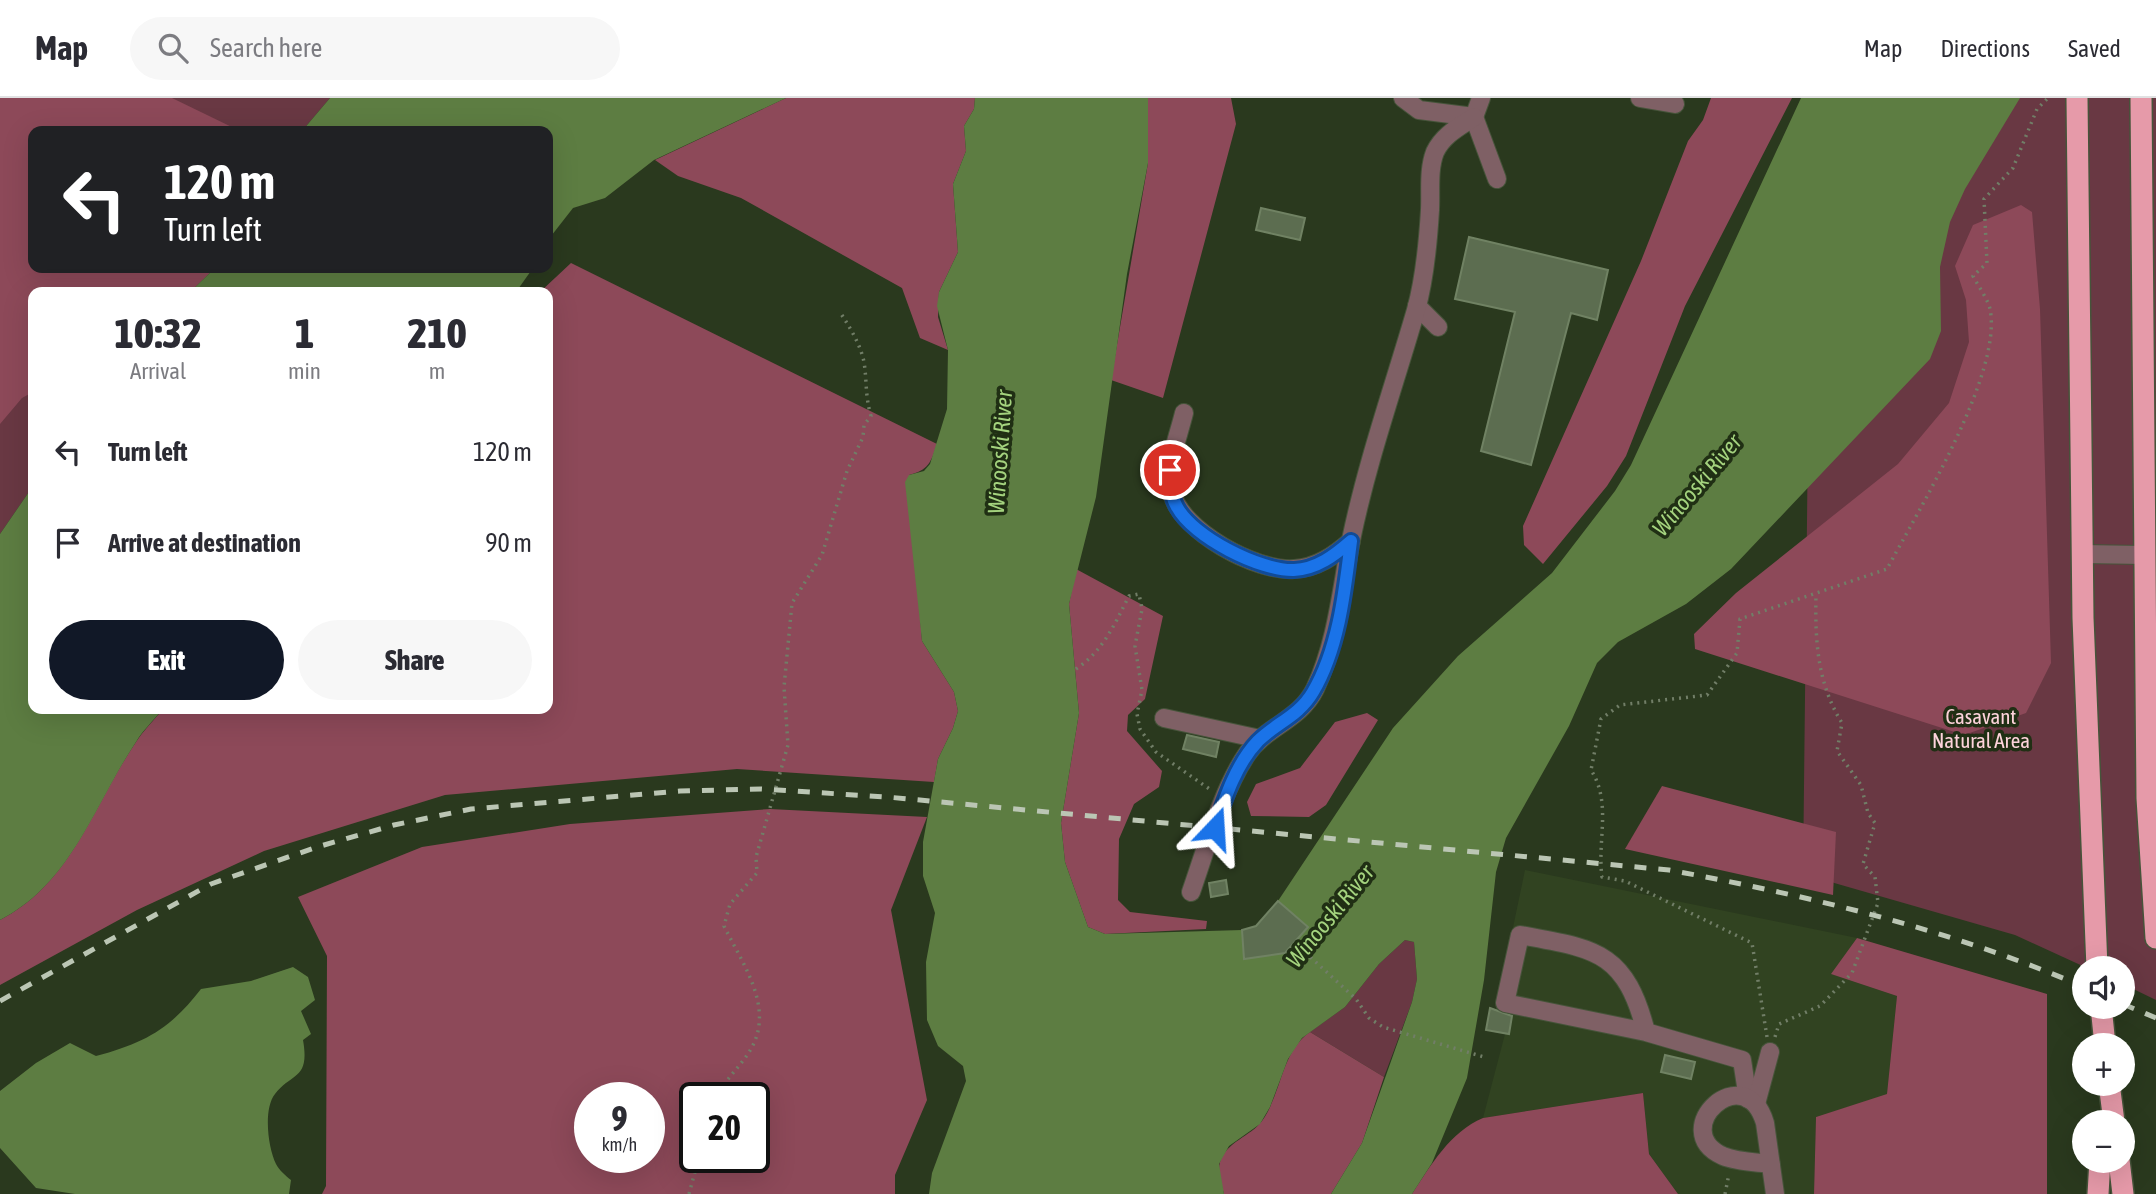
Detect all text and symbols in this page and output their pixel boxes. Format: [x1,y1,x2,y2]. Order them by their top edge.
search box [130,17,620,80]
text: Map [35,29,88,67]
icon: search [154,29,192,67]
text: Search here [210,33,322,63]
text: Map [1864,35,1902,62]
text: Directions [1940,35,2030,62]
text: Saved [2068,35,2121,62]
text: 120 m [164,153,275,209]
icon: left [49,154,140,245]
text: Turn left [164,211,262,248]
text: 10:32 [114,309,202,357]
text: 1 [295,309,314,357]
text: 210 [407,309,467,357]
text: Arrival [130,358,186,384]
text: min [288,358,321,384]
text: m [429,358,445,384]
water label: Winooski River [983,388,1017,515]
water label: Winooski River [1647,428,1748,541]
icon: left [49,433,87,471]
text: Turn left [108,437,188,467]
text: 120 m [473,437,532,467]
pin [1140,440,1200,500]
icon: arrive [1151,451,1189,489]
icon: arrive [49,524,87,562]
text: Arrive at destination [108,528,301,558]
text: 90 m [485,528,532,558]
button: Exit [49,620,284,700]
button: Share [298,620,532,700]
park label: Casavant Natural Area [1932,704,2030,752]
position arrow [1178,791,1252,865]
water label: Winooski River [1281,859,1380,972]
map controls [2072,956,2135,1173]
button: sound [2072,956,2135,1019]
button: + [2072,1033,2135,1096]
speed limit sign: 20 [679,1082,770,1173]
text: 9 [611,1098,628,1138]
button: − [2072,1110,2135,1173]
text: km/h [602,1134,637,1155]

